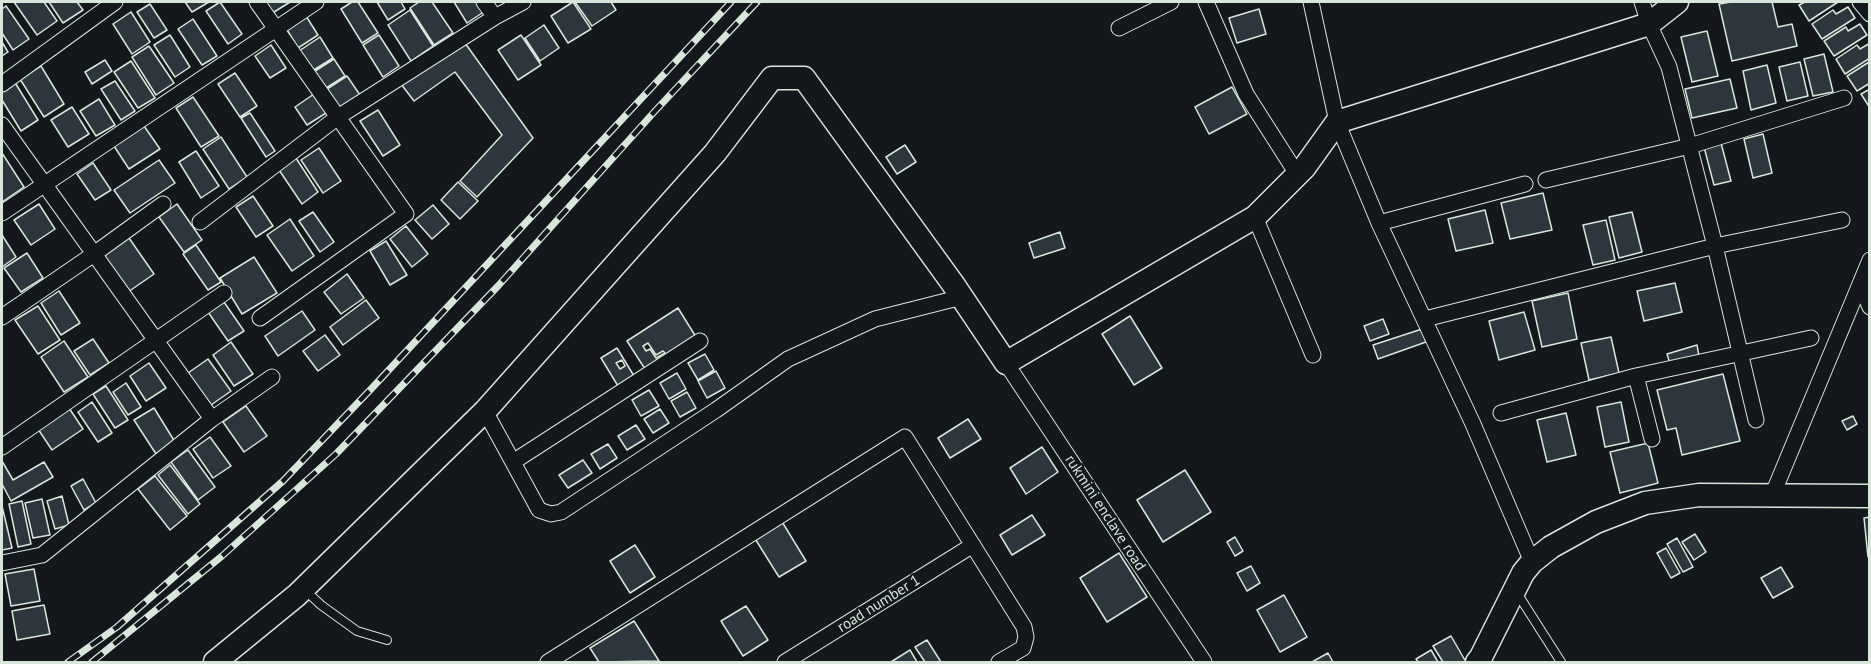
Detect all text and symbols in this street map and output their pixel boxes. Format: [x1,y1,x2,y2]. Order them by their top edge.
street label: rukmini enclave road [1061,452,1149,574]
street label: road number 1 [834,571,924,637]

